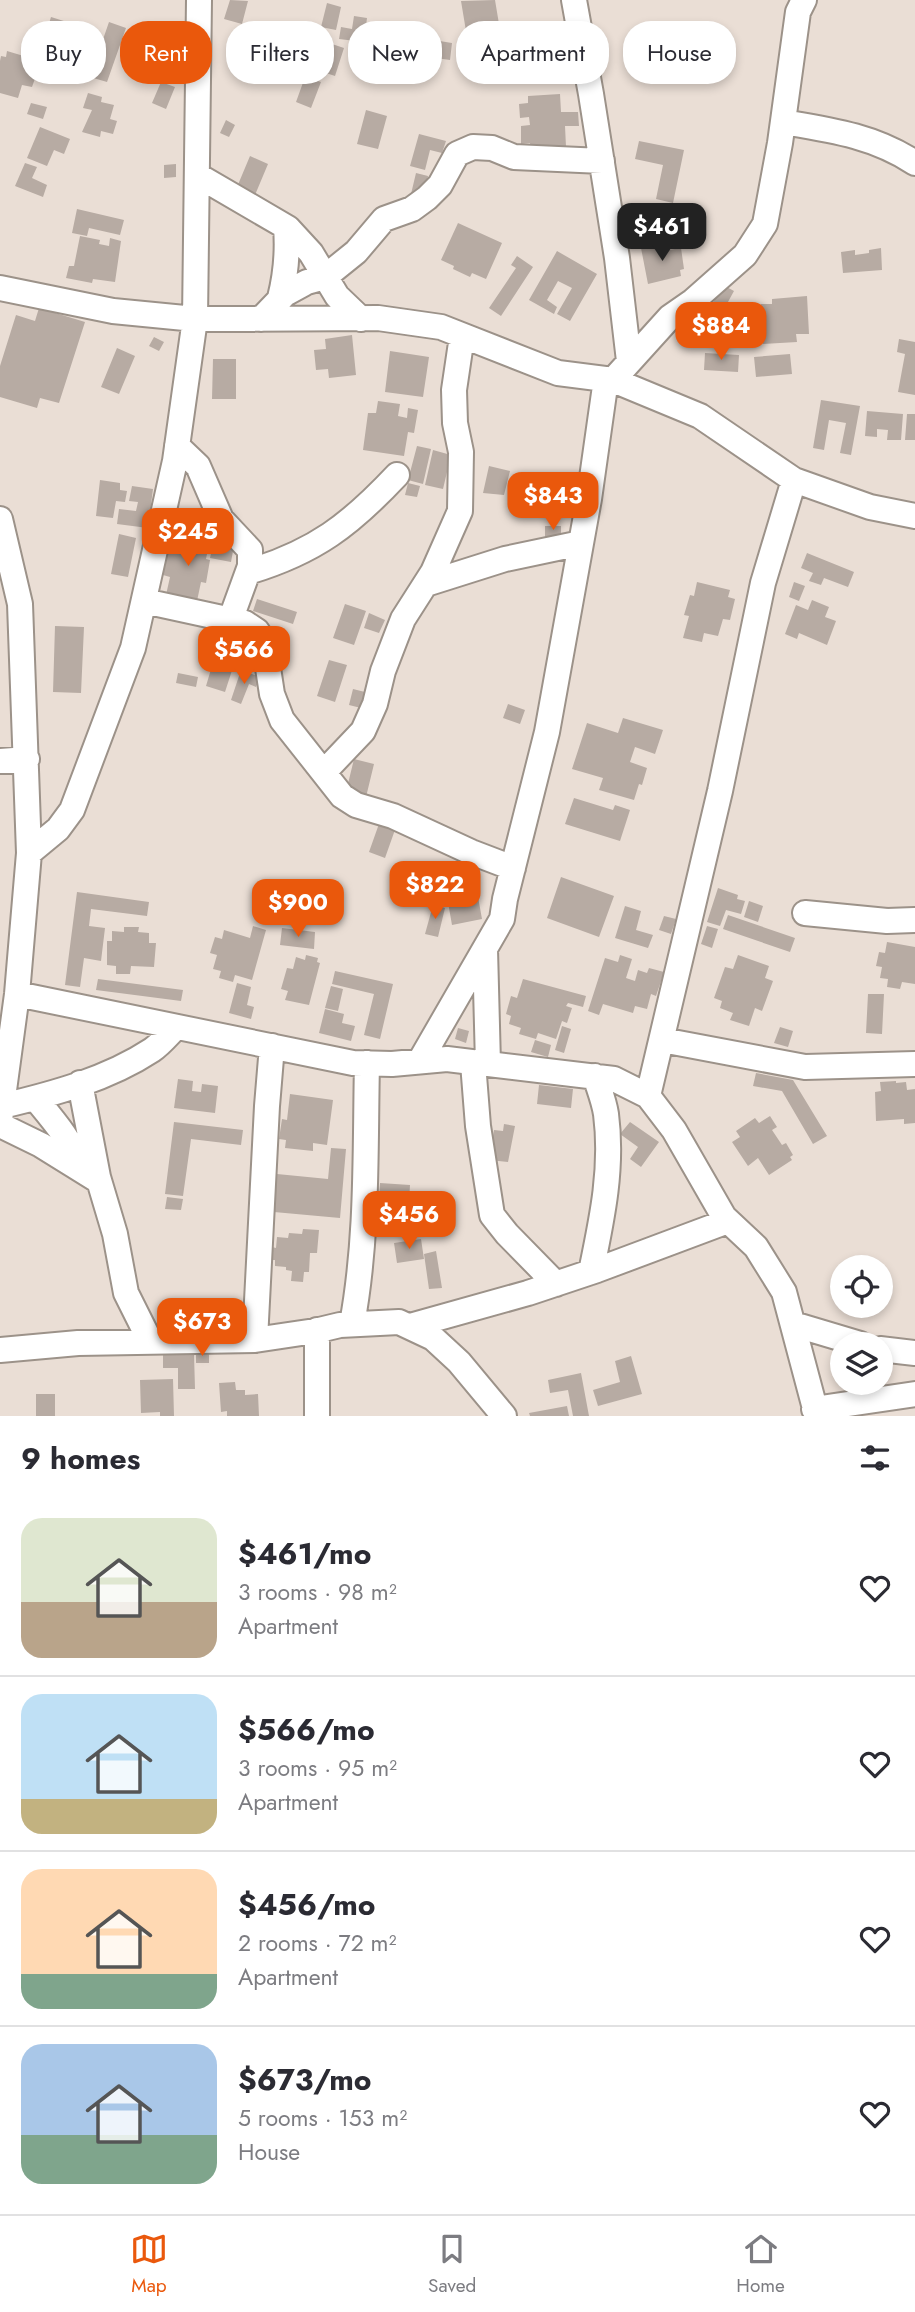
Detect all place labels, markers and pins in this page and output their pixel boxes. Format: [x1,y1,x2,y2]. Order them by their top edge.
pin: $461 [621,204,703,263]
pin: $884 [680,302,762,362]
pin: $843 [512,472,594,532]
pin: $245 [147,508,229,568]
pin: $566 [203,626,285,686]
pin: $822 [394,862,476,921]
pin: $900 [257,880,339,939]
pin: $456 [368,1192,450,1251]
pin: $673 [161,1298,243,1358]

